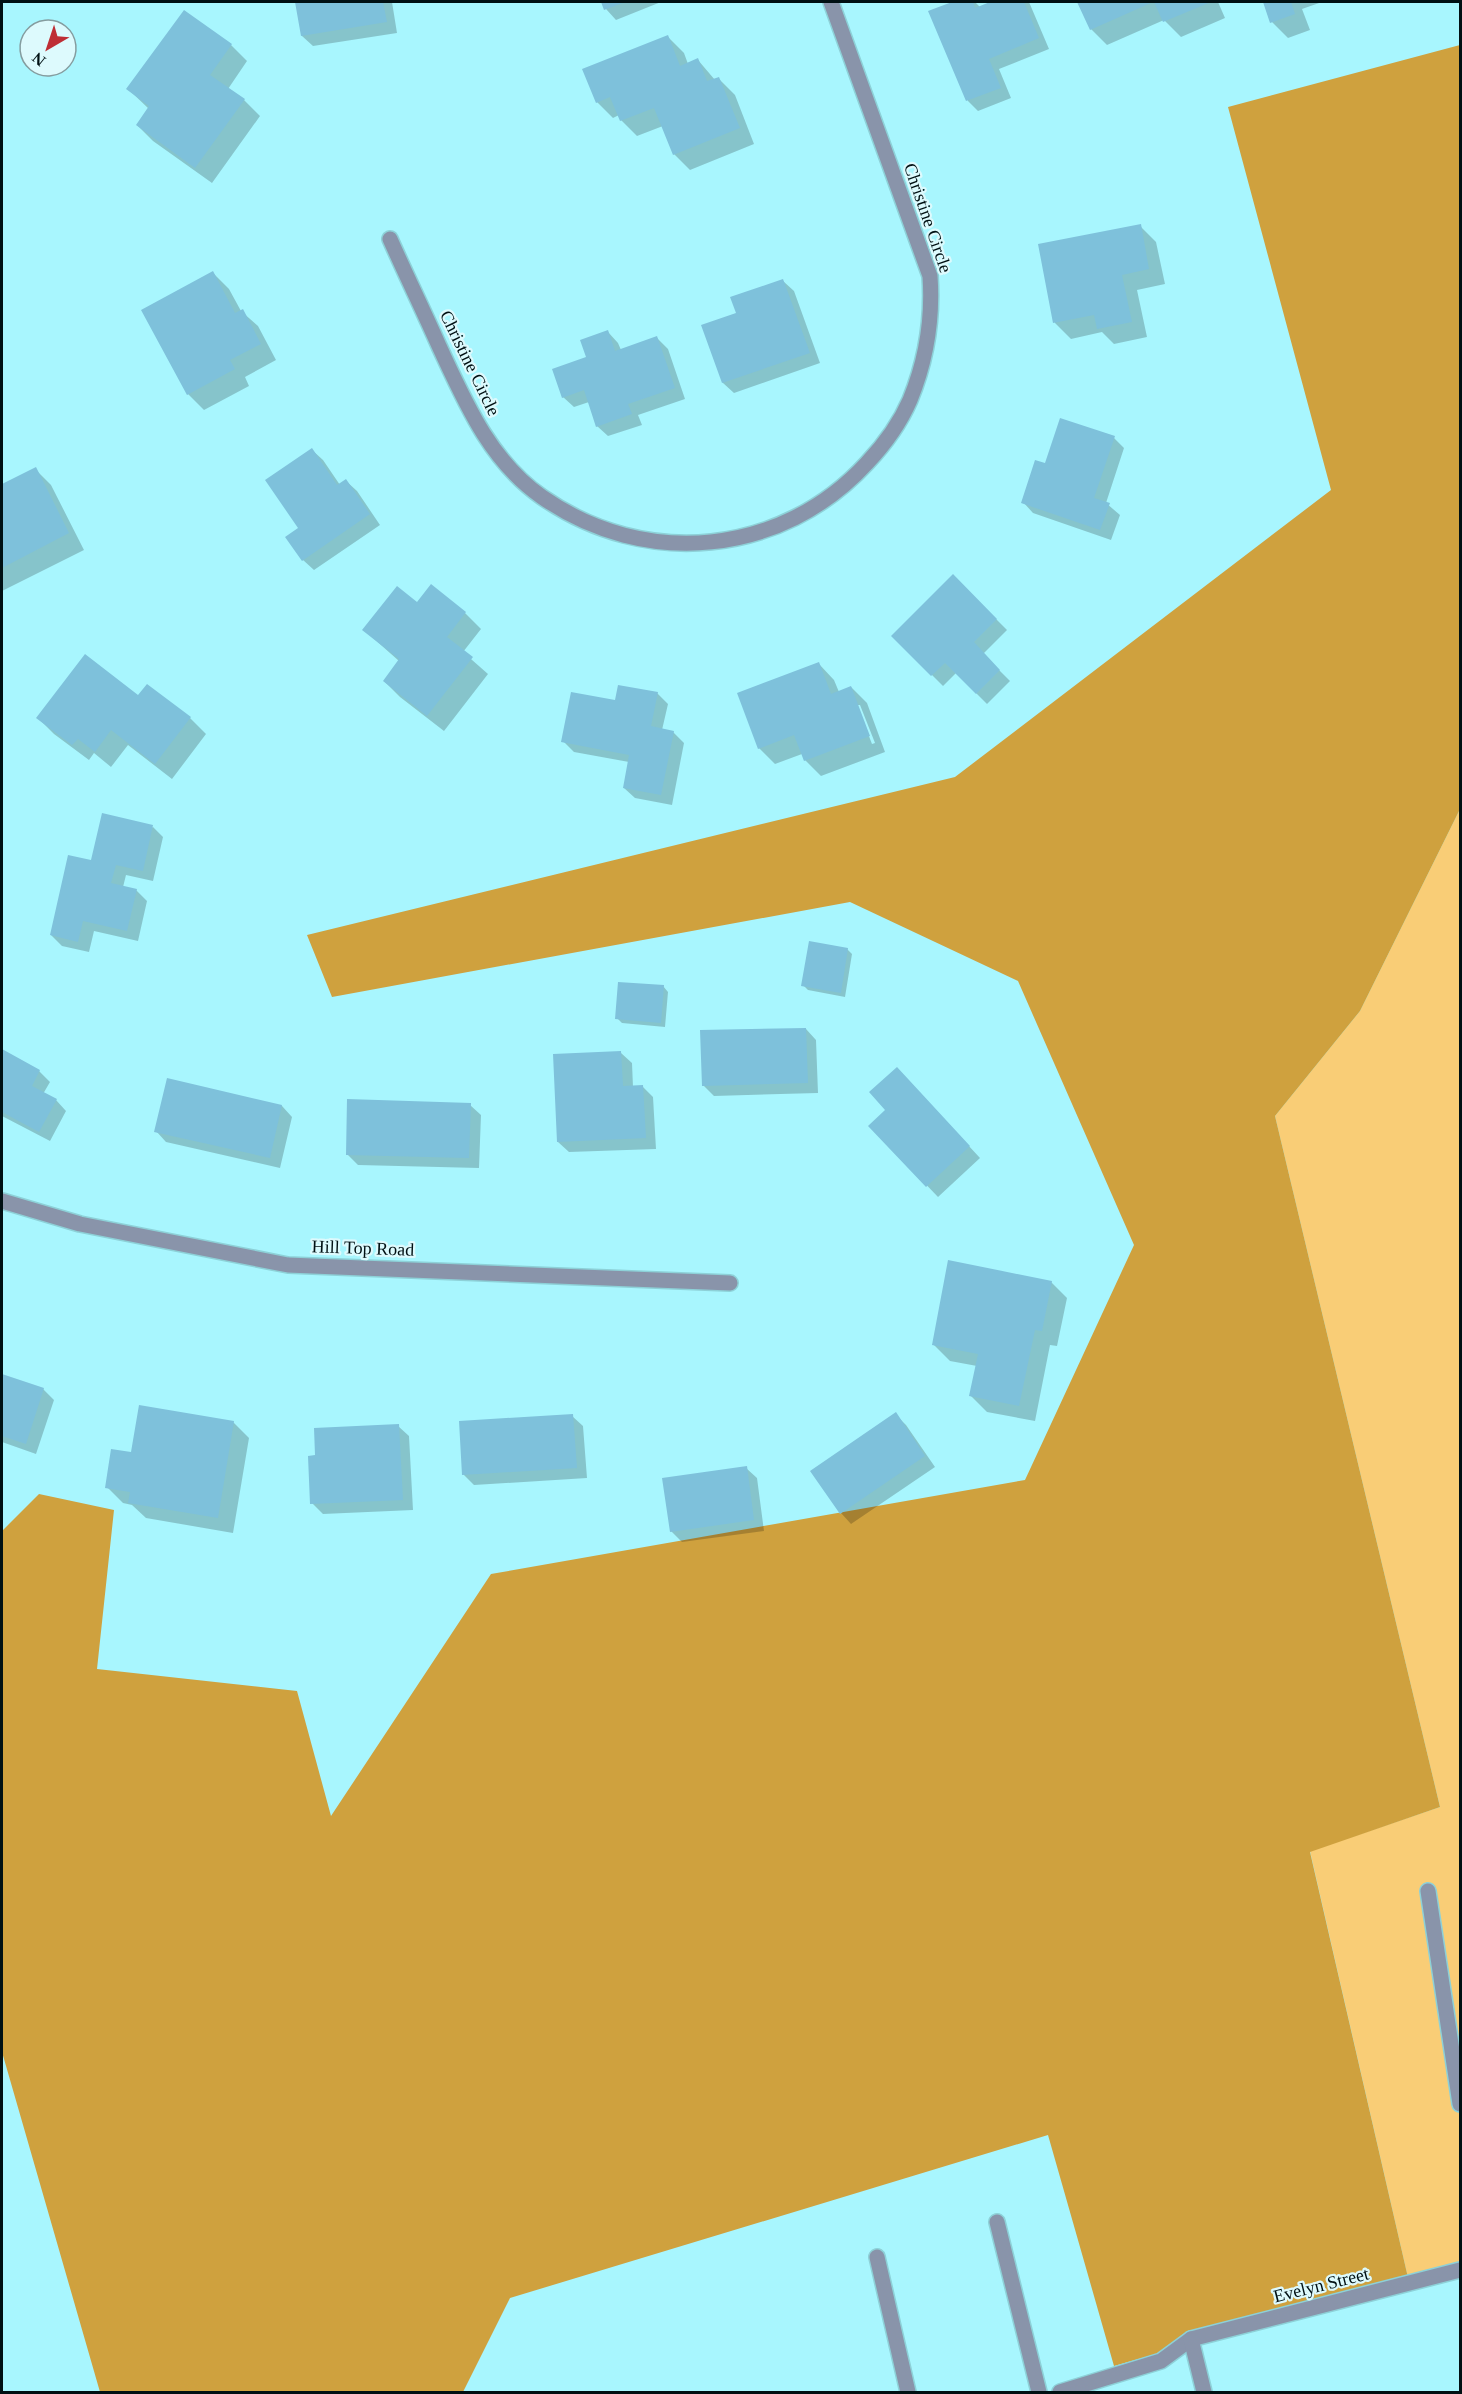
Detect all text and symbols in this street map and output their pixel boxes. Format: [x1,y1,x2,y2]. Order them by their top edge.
north arrow [18,18,78,78]
text: N [29,49,49,70]
street label: Christine Circle [900,161,956,275]
street label: Christine Circle [436,307,504,419]
street label: Hill Top Road [311,1236,415,1260]
street label: Evelyn Street [1271,2264,1371,2306]

